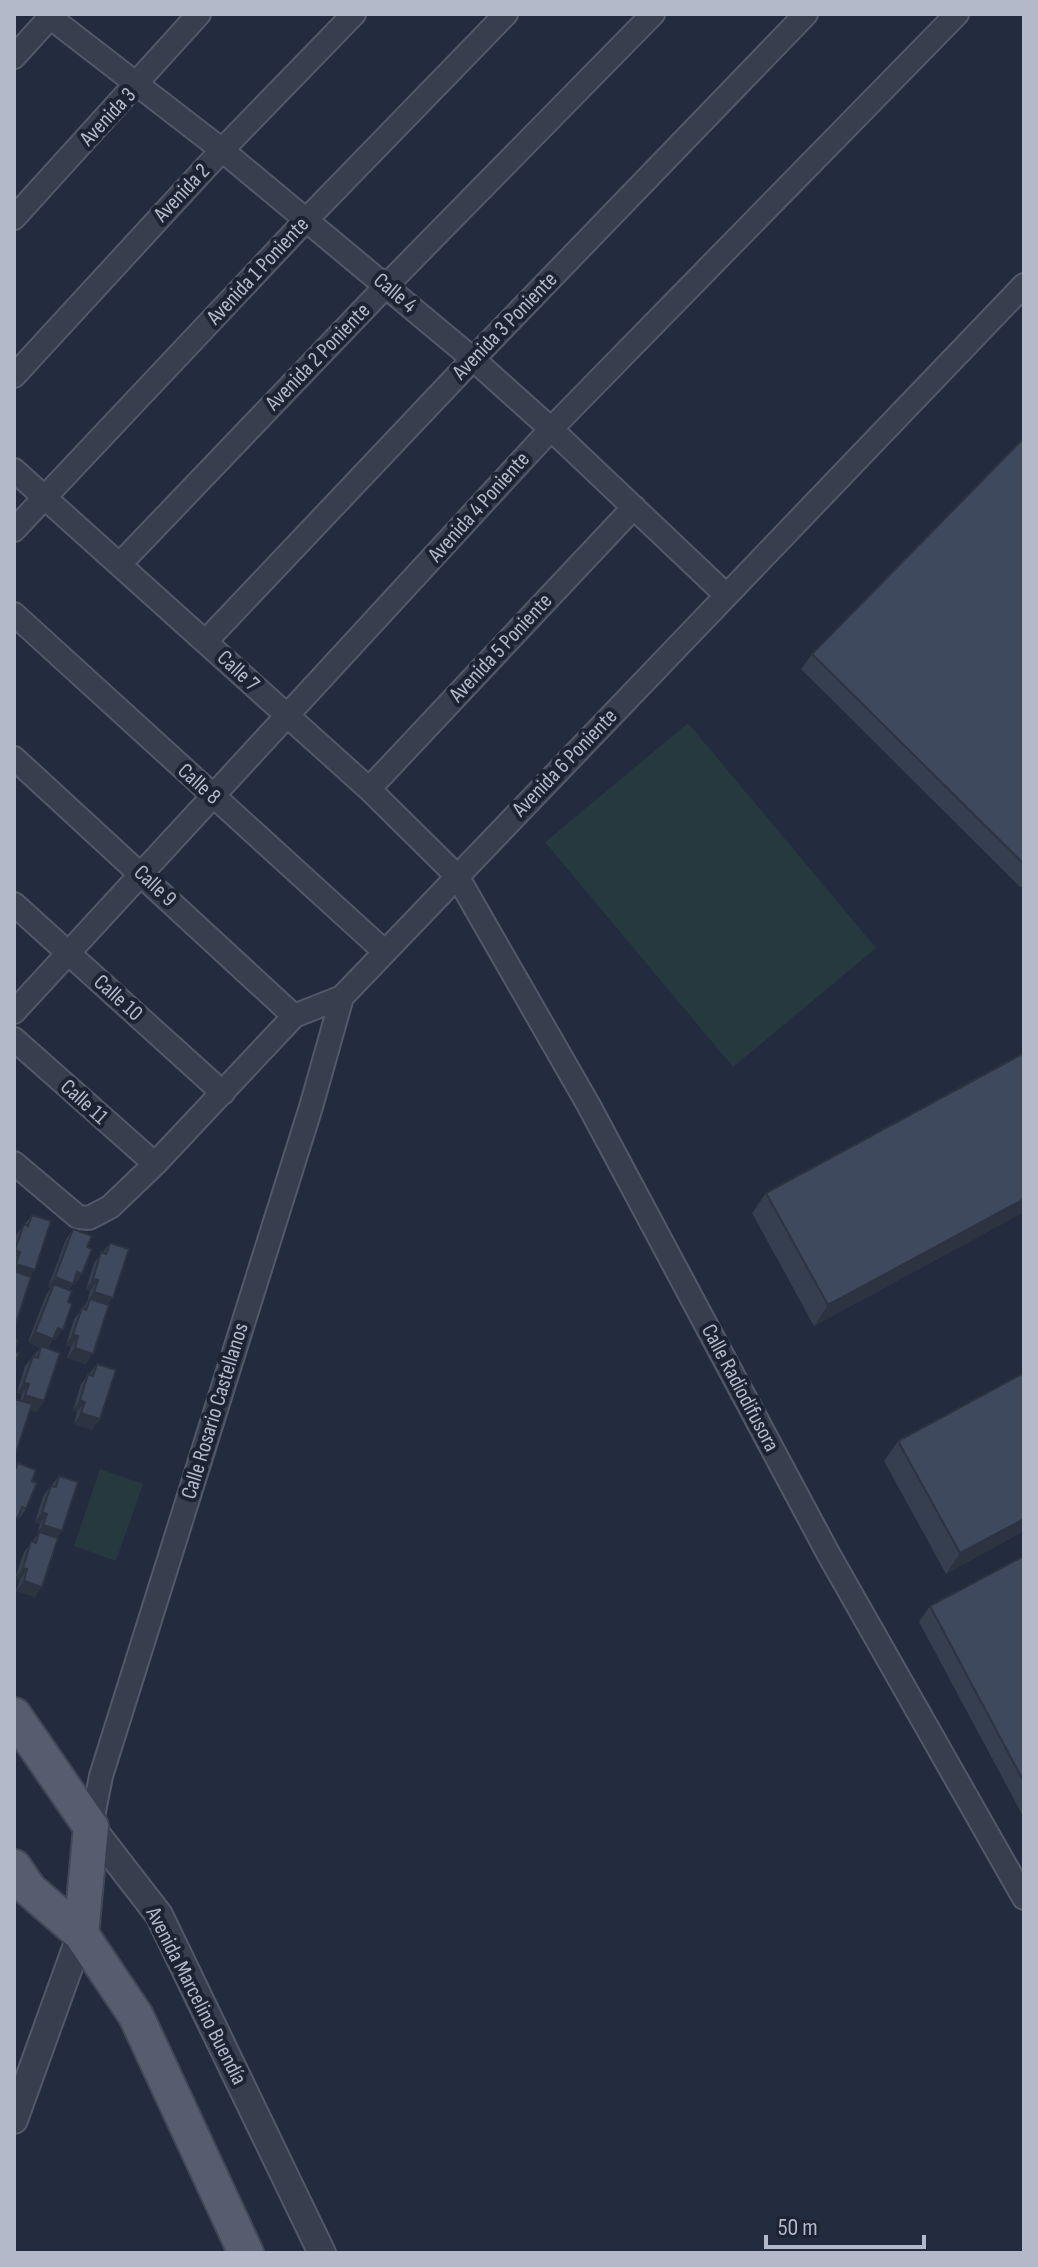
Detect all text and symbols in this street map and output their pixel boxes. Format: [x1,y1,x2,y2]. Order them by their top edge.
street label: Avenida 3 [74,82,142,153]
street label: Avenida 2 [148,158,216,229]
street label: Avenida 1 Poniente [200,211,315,331]
street label: Avenida 3 Poniente [446,266,563,386]
street label: Calle 4 [368,267,422,319]
street label: Avenida 2 Poniente [259,298,376,417]
street label: Avenida 4 Poniente [422,446,536,569]
street label: Avenida 5 Poniente [443,588,558,709]
street label: Calle 7 [211,645,265,697]
street label: Avenida 6 Poniente [506,703,623,823]
street label: Calle 8 [172,758,226,810]
street label: Calle 9 [128,859,182,913]
street label: Calle 10 [88,969,148,1027]
street label: Calle 11 [55,1074,114,1131]
street label: Calle Rosario Castellanos [175,1320,255,1502]
street label: Calle Radiodifusora [695,1320,785,1456]
street label: Avenida Marcelino Buendía [139,1902,252,2089]
scale bar [766,2199,924,2249]
text: 50 m [778,2213,818,2242]

